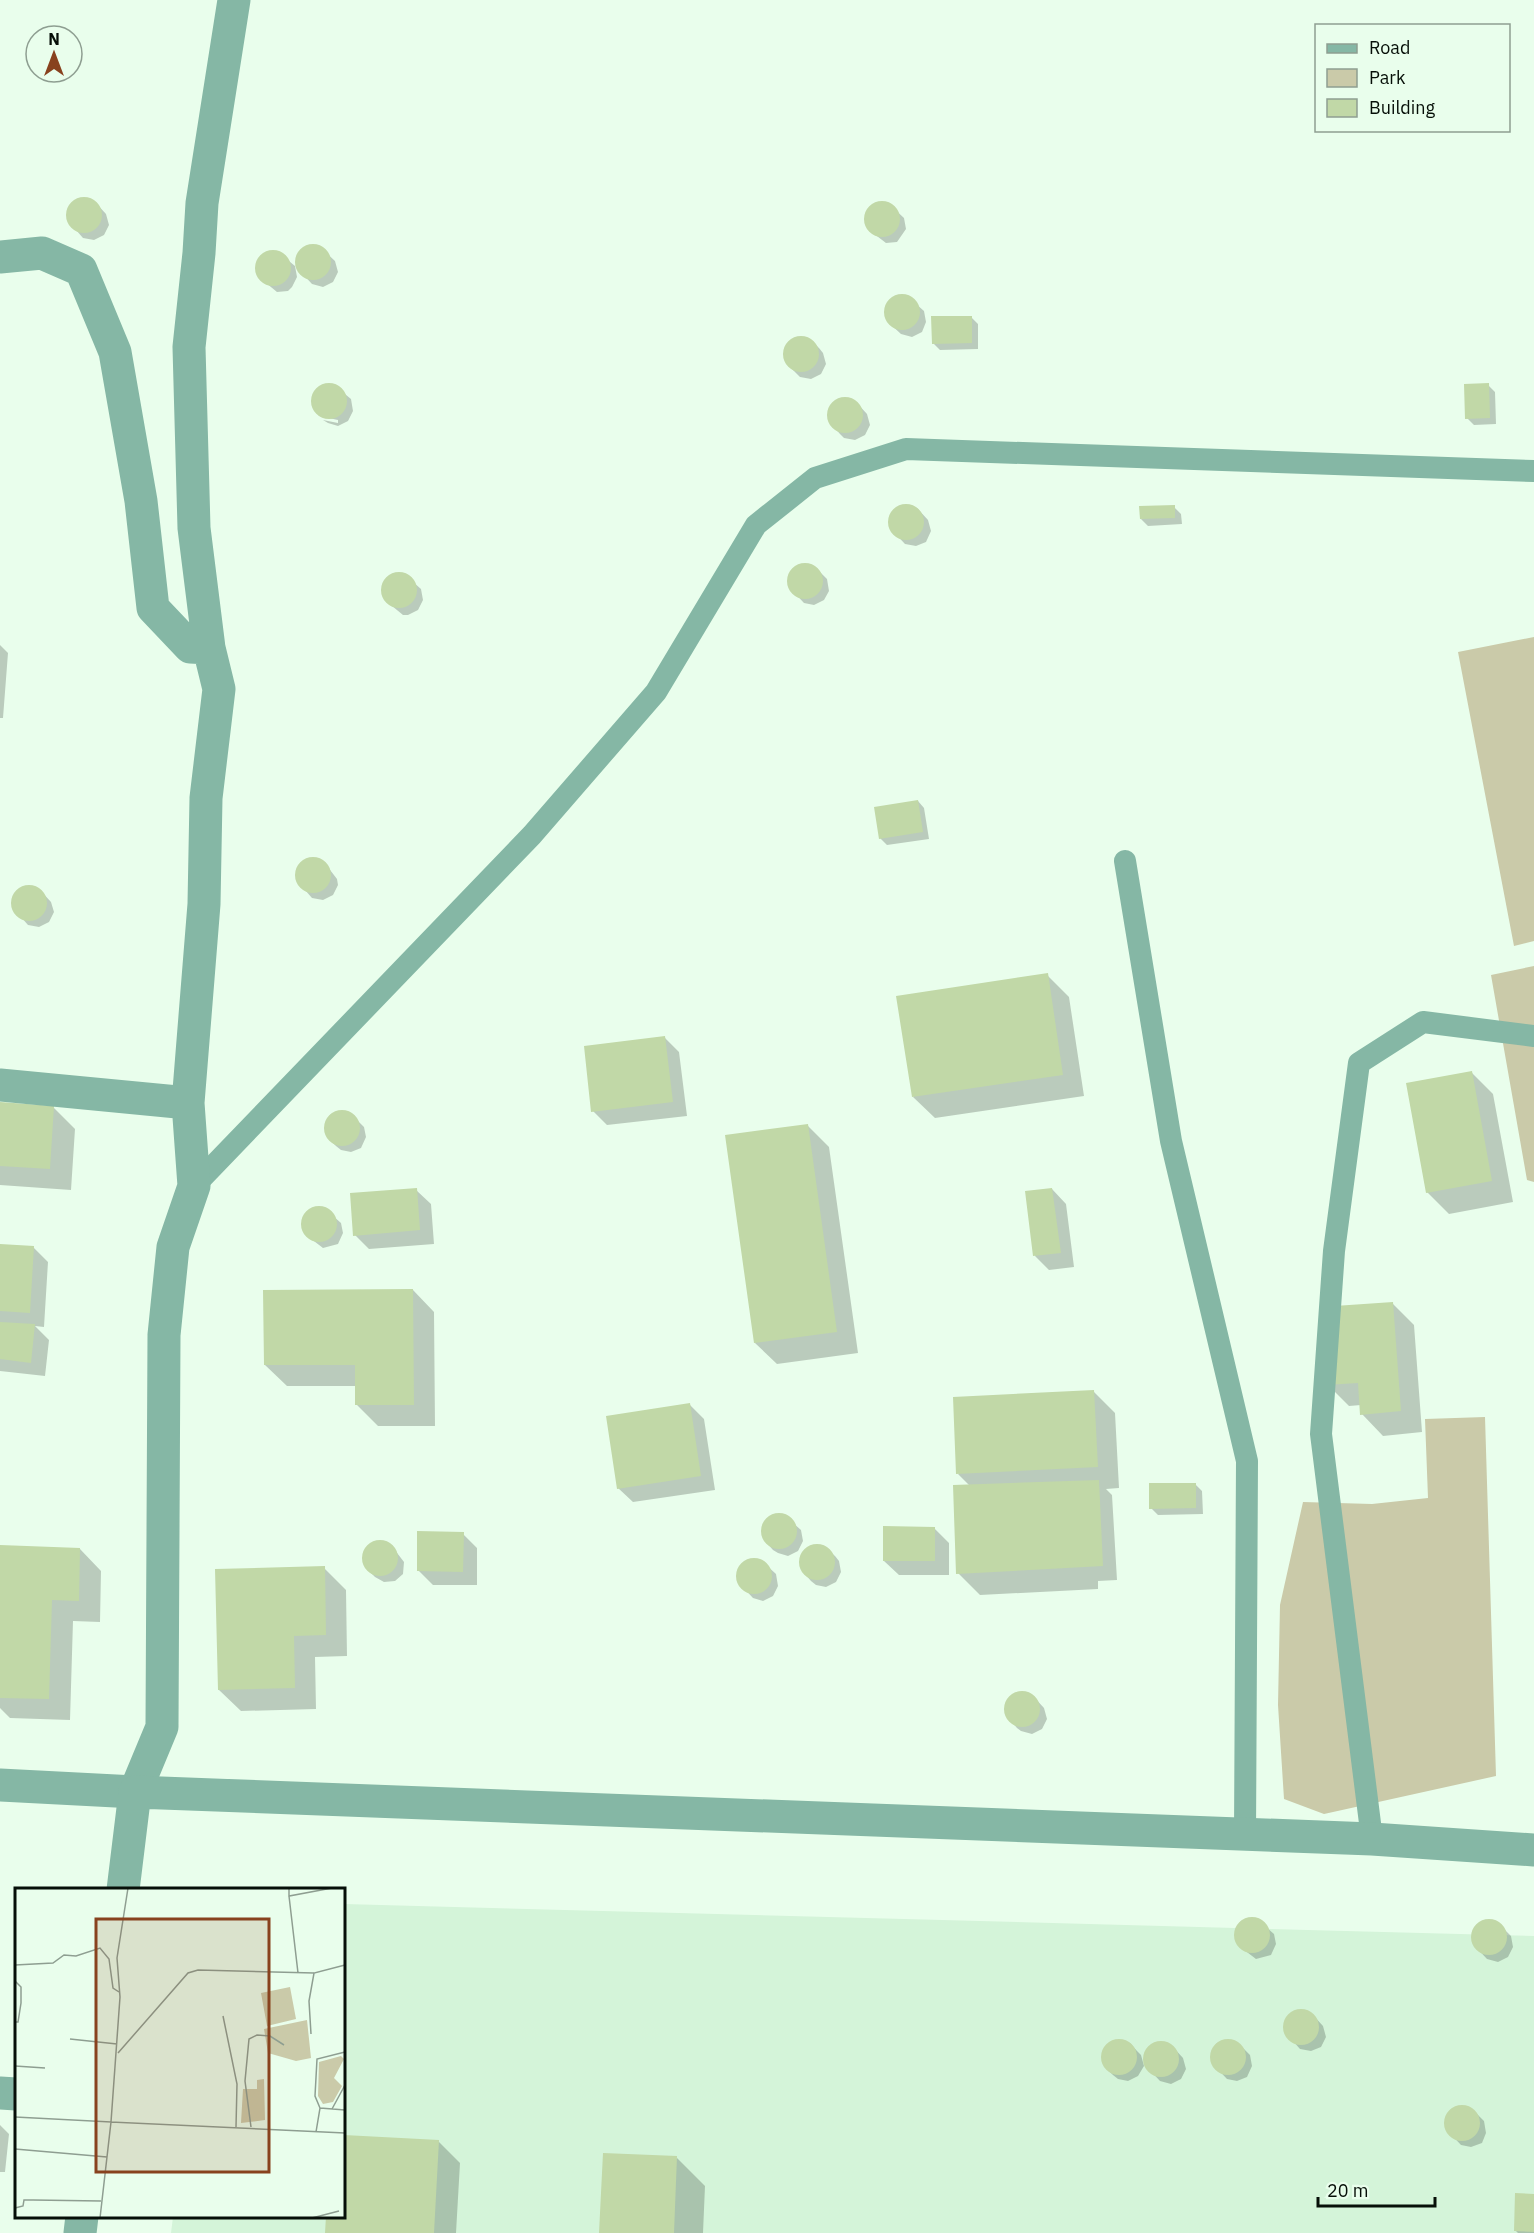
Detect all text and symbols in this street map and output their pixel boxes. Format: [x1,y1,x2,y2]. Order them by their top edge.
north arrow [24,24,84,84]
legend [1315,24,1510,132]
text: N [48,29,60,49]
text: Road [1369,36,1410,59]
text: Park [1369,66,1406,89]
text: Building [1369,96,1436,119]
inset map [15,1888,345,2218]
scale bar [1318,2170,1435,2208]
text: 20 m [1327,2179,1369,2202]

